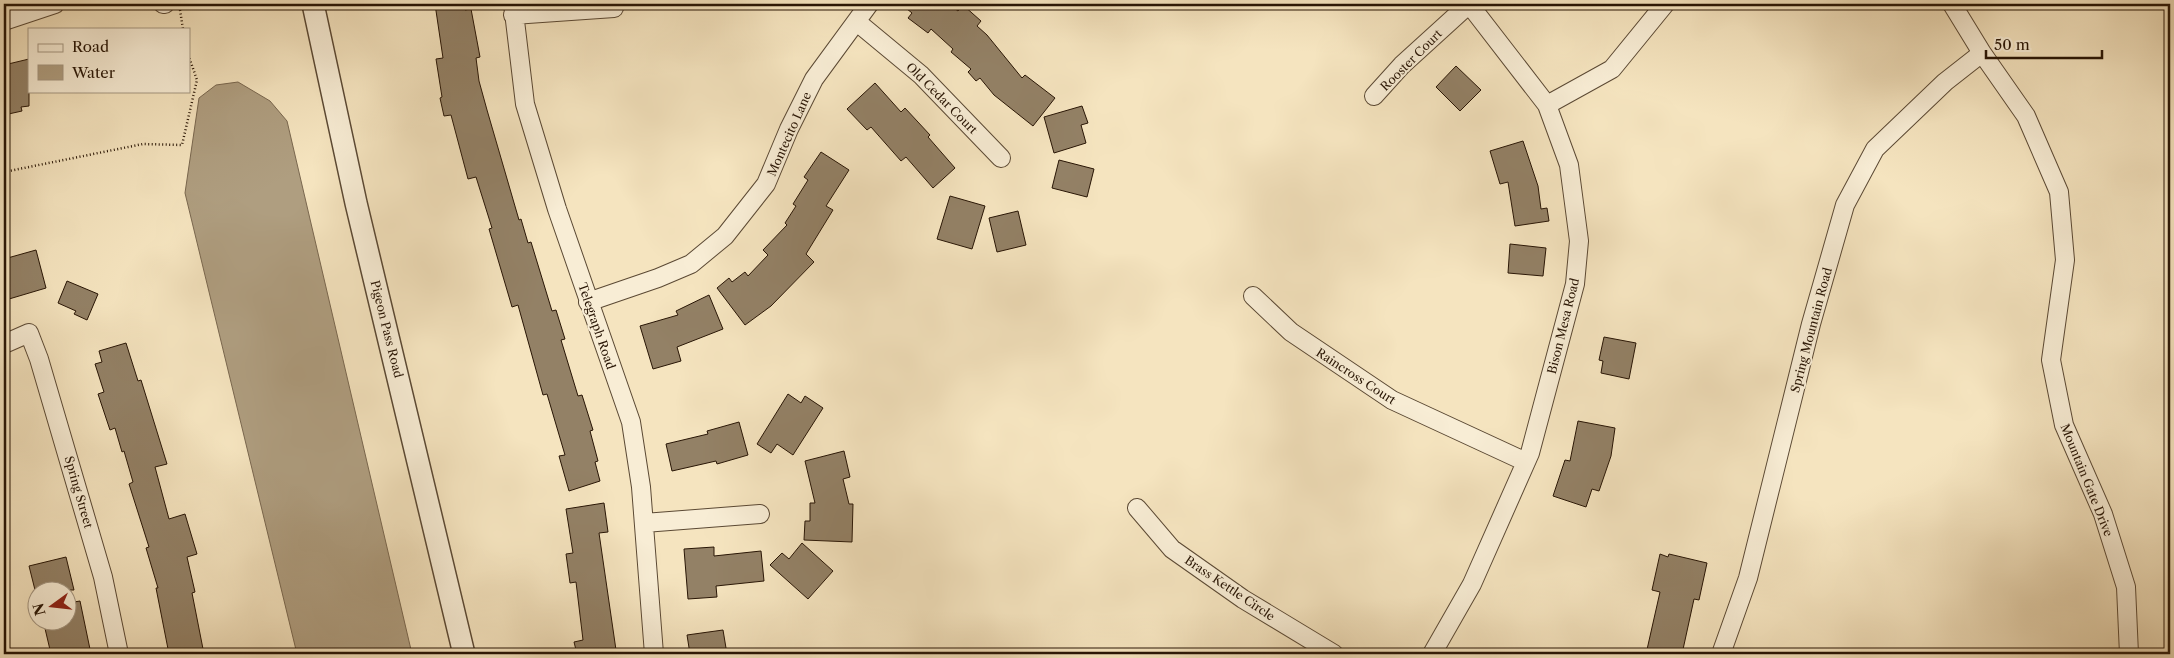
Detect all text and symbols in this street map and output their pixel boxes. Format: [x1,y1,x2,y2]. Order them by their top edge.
street label: Rooster Court [1377,26,1445,94]
legend [28,28,190,92]
scale bar [1986,28,2103,60]
text: 50 m [1994,35,2030,54]
text: Road [72,37,109,56]
street label: Old Cedar Court [903,59,981,137]
text: Water [71,63,116,82]
street label: Montecito Lane [764,89,814,179]
street label: Spring Mountain Road [1787,265,1835,394]
street label: Bison Mesa Road [1544,276,1582,375]
street label: Pigeon Pass Road [368,279,407,380]
street label: Telegraph Road [575,281,619,372]
street label: Raincross Court [1313,345,1399,408]
street label: Mountain Gate Drive [2057,421,2117,539]
street label: Spring Street [62,454,97,531]
street label: Brass Kettle Circle [1182,552,1278,624]
north arrow [28,580,78,630]
text: N [29,601,50,618]

